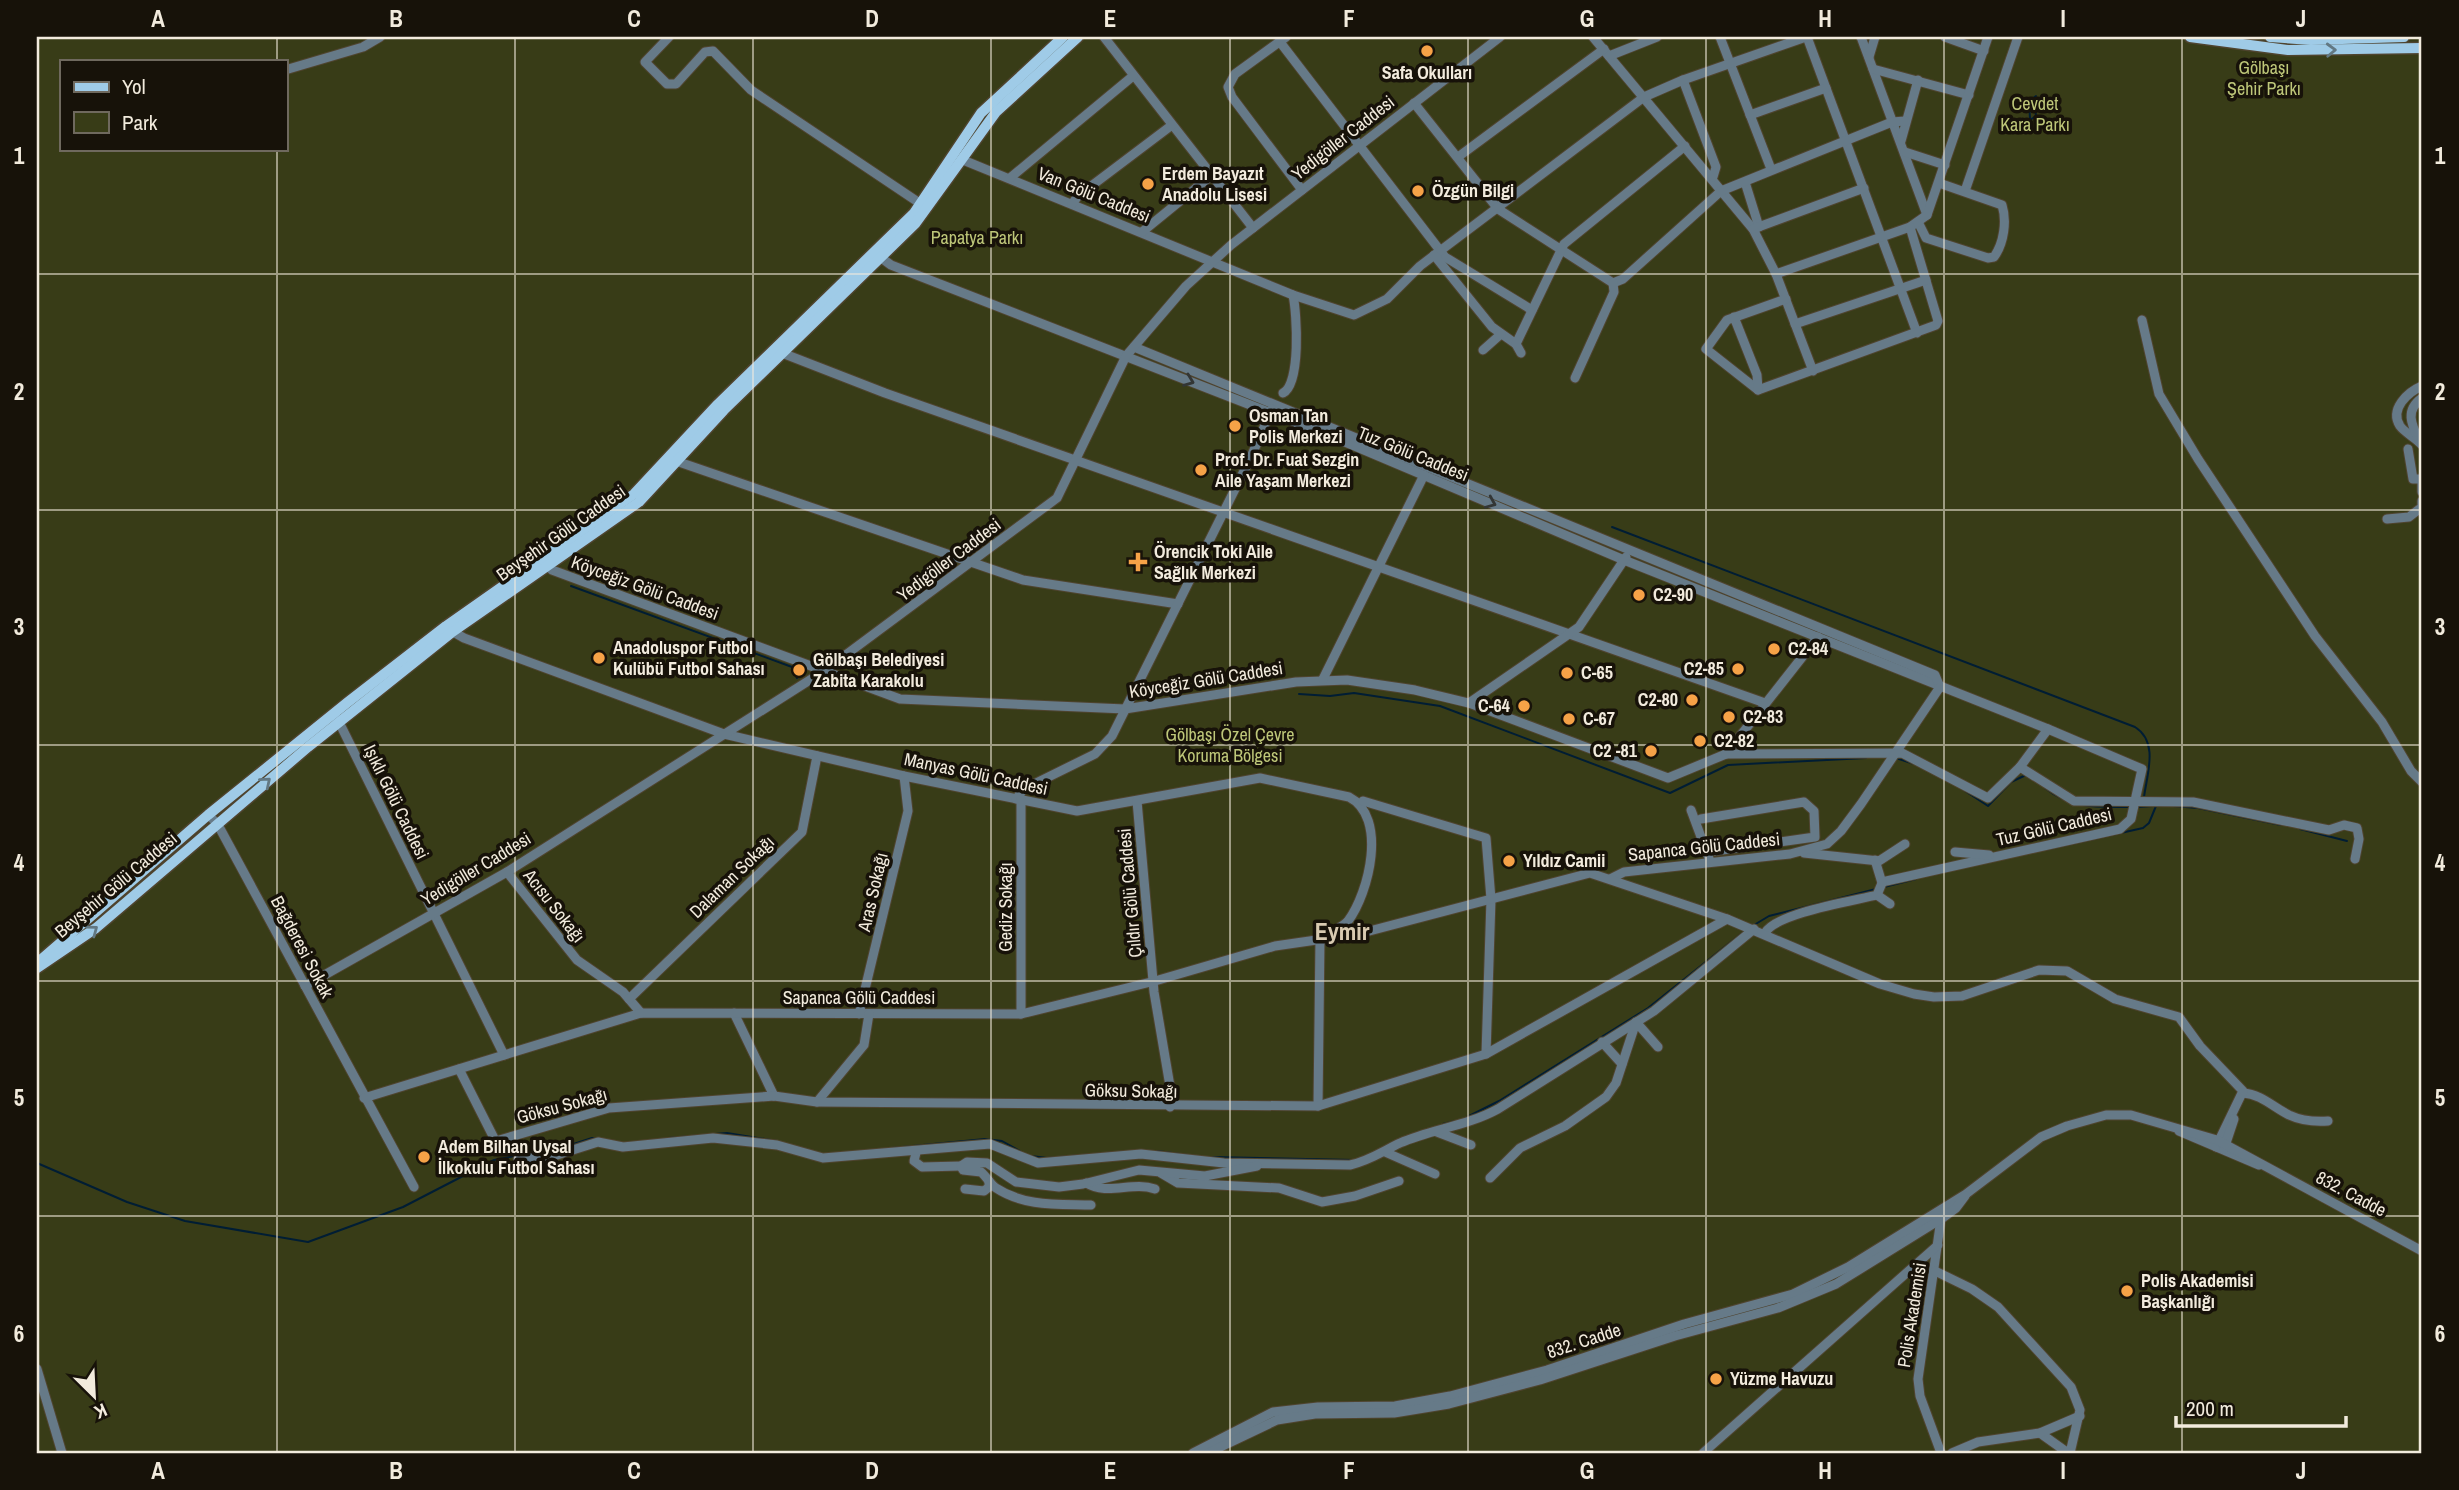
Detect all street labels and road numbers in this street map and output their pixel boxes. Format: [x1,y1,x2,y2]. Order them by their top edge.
street label: Yedigöller Caddesi [1286,89,1399,186]
street label: Van Gölü Caddesi [1034,161,1154,229]
street label: Tuz Gölü Caddesi [1354,420,1472,487]
street label: Beyşehir Gölü Caddesi [491,479,630,587]
street label: Yedigöller Caddesi [892,512,1006,607]
street label: Köyceğiz Gölü Caddesi [568,549,722,626]
street label: Köyceğiz Gölü Caddesi [1127,655,1284,704]
street label: Işıklı Gölü Caddesi [358,740,435,863]
street label: Manyas Gölü Caddesi [902,746,1050,801]
street label: Tuz Gölü Caddesi [1994,801,2114,852]
street label: Beyşehir Gölü Caddesi [49,826,182,943]
street label: Yedigöller Caddesi [416,826,535,911]
street label: Sapanca Gölü Caddesi [1627,826,1781,867]
street label: Çıldır Gölü Caddesi [1111,827,1148,959]
street label: Dalaman Sokağı [684,830,780,924]
street label: Aras Sokağı [851,850,894,935]
street label: Gediz Sokağı [993,862,1018,952]
street label: Acısu Sokağı [517,863,591,948]
street label: Bağderesi Sokak [265,891,340,1003]
street label: Sapanca Gölü Caddesi [783,985,935,1010]
street label: Göksu Sokağı [1084,1077,1178,1104]
street label: Göksu Sokağı [514,1081,610,1130]
street label: 832. Cadde [2312,1165,2391,1223]
street label: Polis Akademisi [1891,1261,1932,1369]
street label: 832. Cadde [1544,1317,1624,1364]

